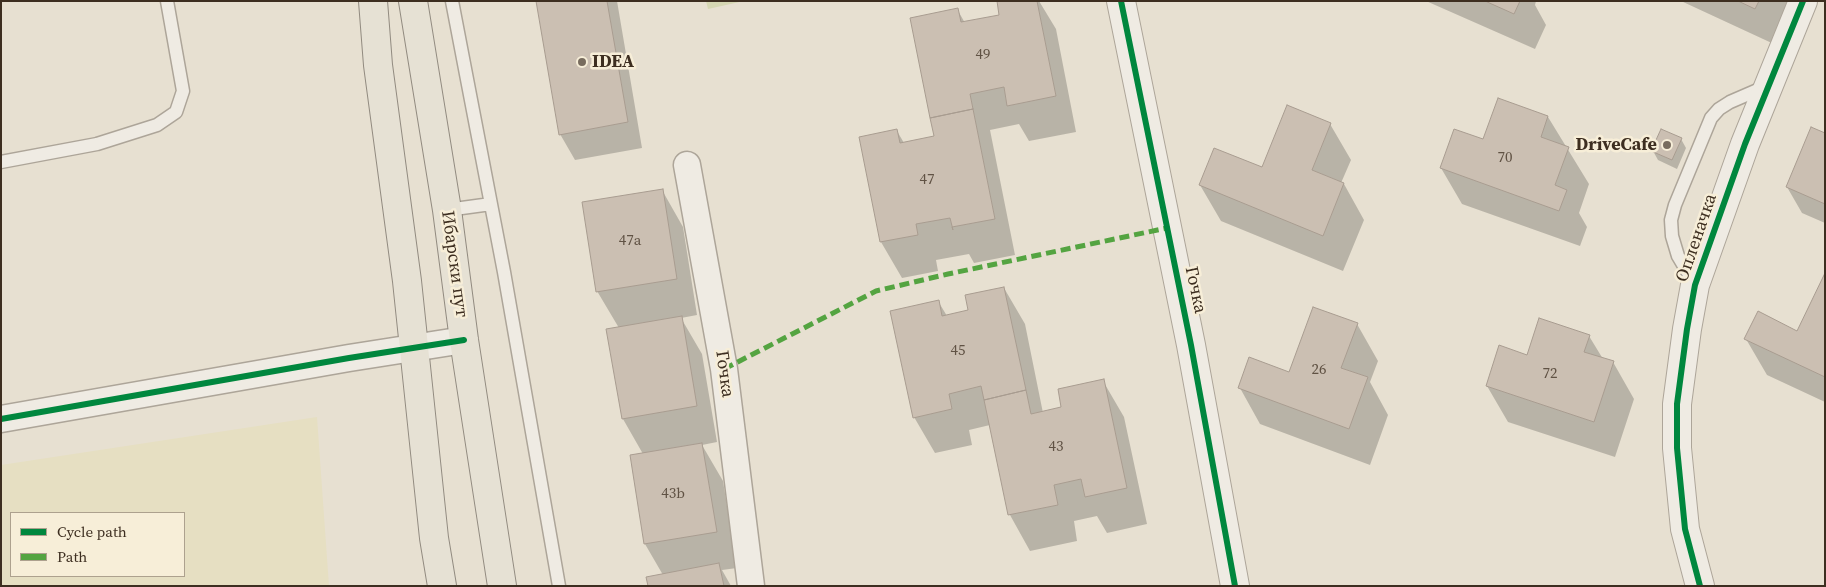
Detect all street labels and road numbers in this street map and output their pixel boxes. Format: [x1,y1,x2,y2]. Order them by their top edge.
street label: Опленачка [1672,191,1722,285]
street label: Ибарски пут [436,209,472,319]
street label: Гочка [1180,265,1210,315]
street label: Гочка [710,349,738,399]

